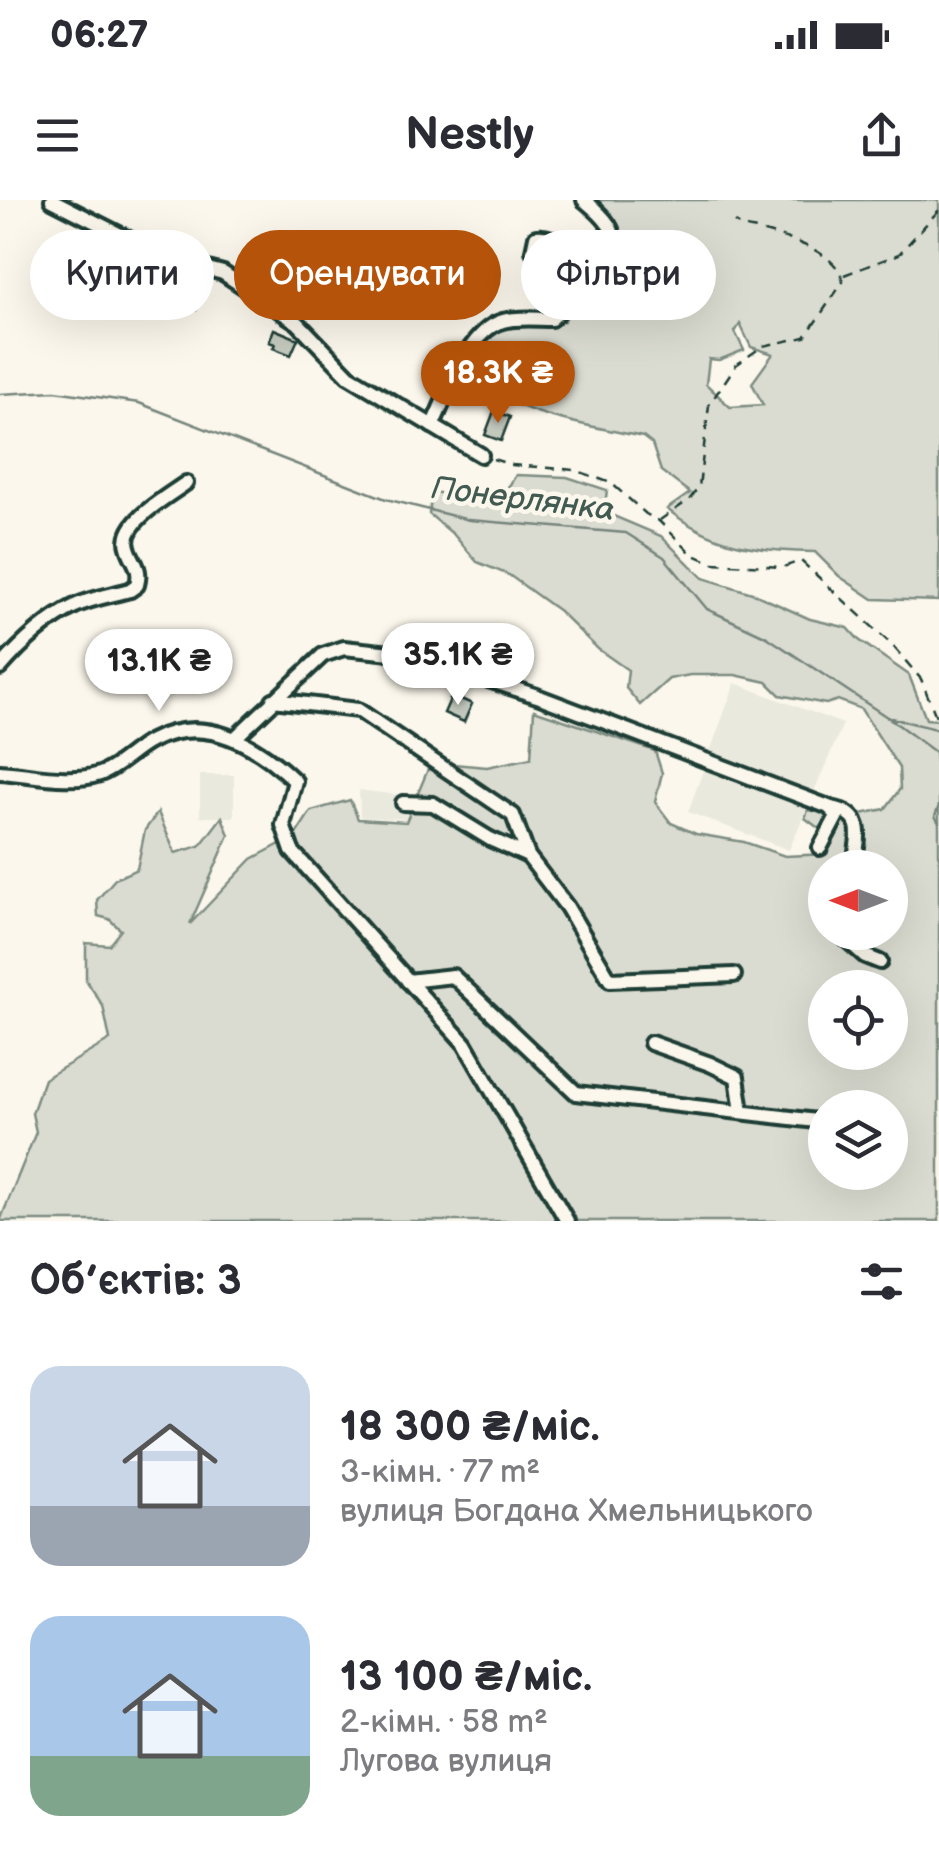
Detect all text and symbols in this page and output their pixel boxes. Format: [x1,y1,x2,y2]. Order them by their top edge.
text: 06:27 [50,13,149,58]
icon: menu [30,108,85,163]
text: Nestly [405,108,534,163]
icon: share [854,108,909,163]
chip: Купити [30,230,214,320]
chip: Орендувати [234,230,501,320]
chip: Фільтри [521,230,716,320]
pin: 18.3K ₴ [406,341,590,426]
text: 18.3K ₴ [443,354,553,393]
water label: Понерлянка [429,469,617,530]
pin: 35.1K ₴ [366,623,550,708]
pin: 13.1K ₴ [67,629,251,714]
text: 35.1K ₴ [403,636,513,675]
text: 13.1K ₴ [107,642,211,681]
north arrow [808,850,908,950]
map controls [808,850,908,1190]
button: locate [808,970,908,1070]
button: layers [808,1090,908,1190]
icon: filters [854,1254,909,1309]
text: Об’єктів: 3 [30,1256,241,1307]
text: 18 300 ₴/міс. [340,1402,600,1453]
icon: home [110,1406,230,1526]
text: 3-кімн. · 77 m² [340,1453,540,1492]
text: вулиця Богдана Хмельницького [340,1492,813,1531]
text: 13 100 ₴/міс. [340,1652,592,1703]
icon: home [110,1656,230,1776]
text: 2-кімн. · 58 m² [340,1703,548,1742]
text: Лугова вулиця [340,1742,552,1781]

